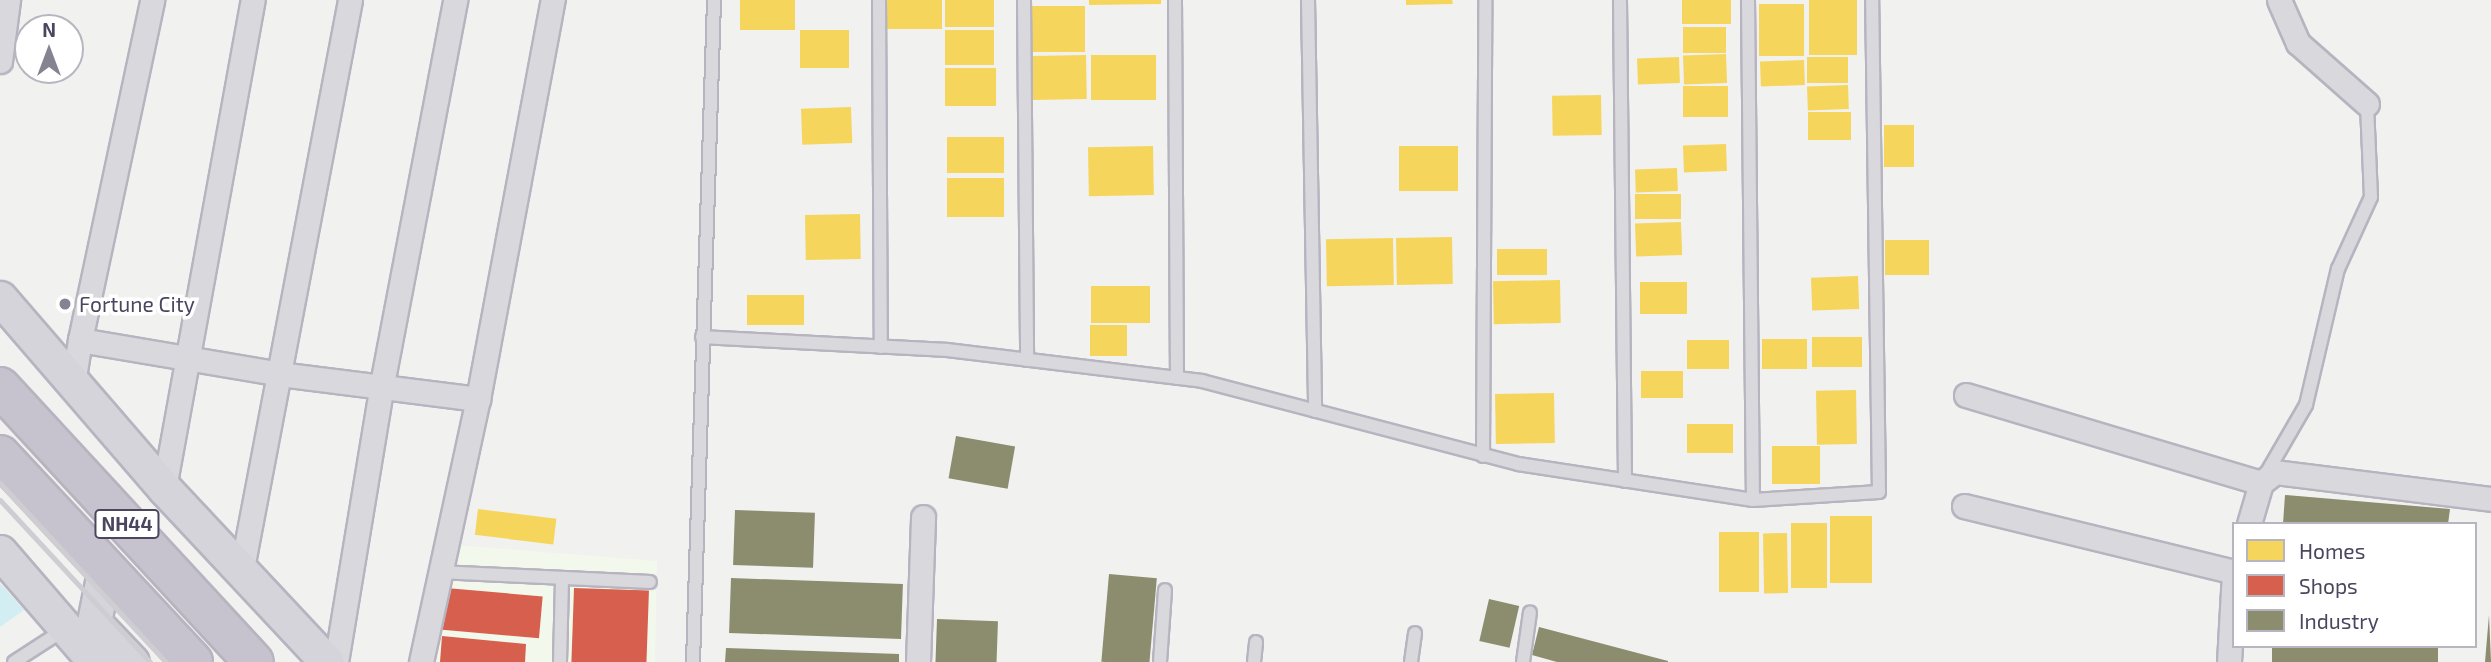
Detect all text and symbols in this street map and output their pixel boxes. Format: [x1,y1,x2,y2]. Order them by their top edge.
north arrow [14,14,84,84]
text: N [42,18,56,41]
place label: Fortune City [79,291,195,317]
marker: Fortune City [57,296,73,312]
road number: NH44 [94,509,160,540]
legend [2232,522,2477,648]
text: Homes [2299,538,2365,563]
text: Shops [2299,573,2358,598]
text: Industry [2299,608,2379,633]

